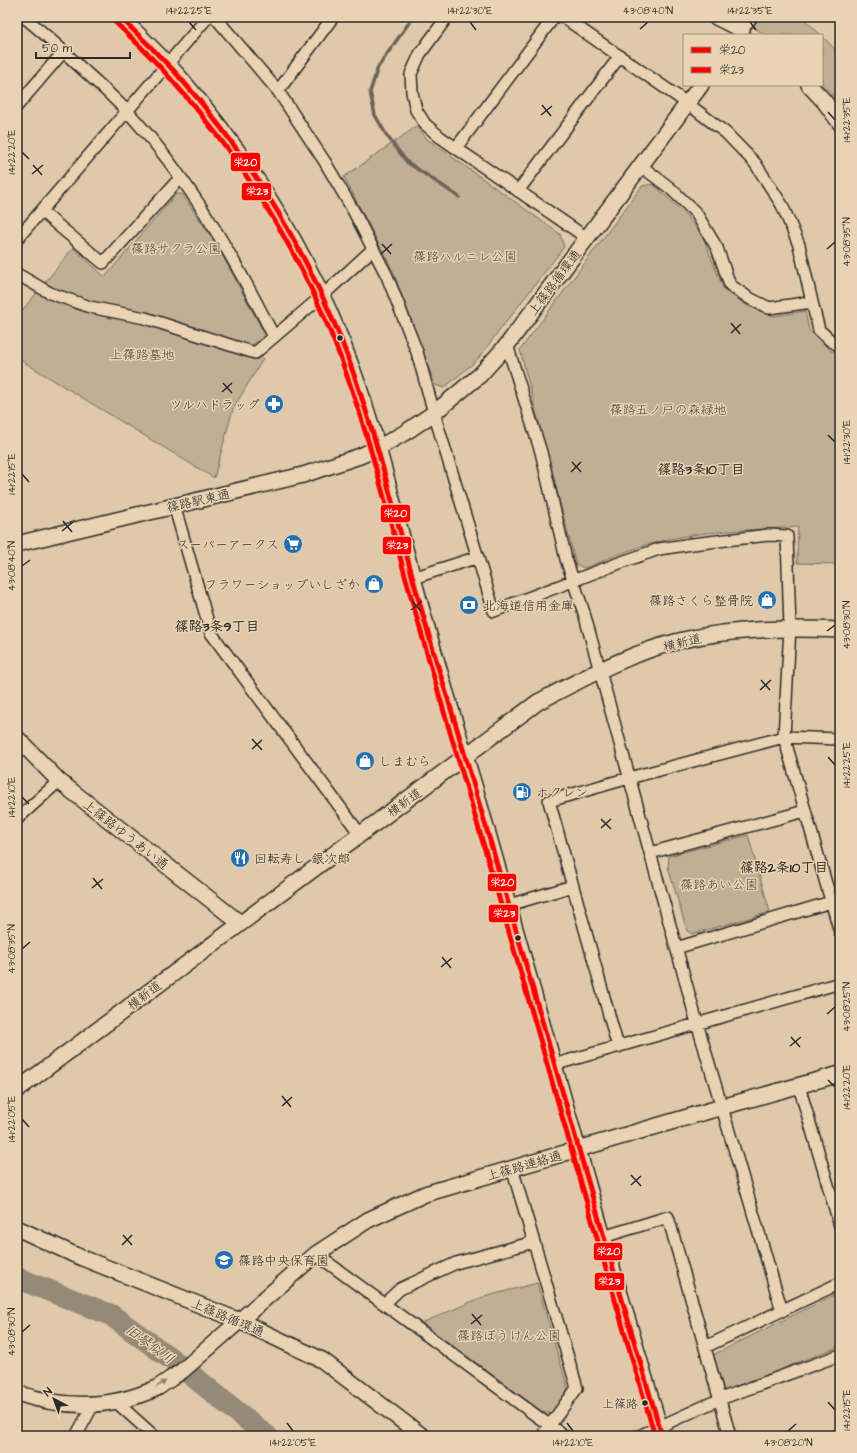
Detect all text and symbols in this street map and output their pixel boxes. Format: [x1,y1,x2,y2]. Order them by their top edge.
text: 141°22'25"E [166,4,212,18]
text: 141°22'30"E [448,4,492,18]
text: 43°08'40"N [623,4,673,18]
text: 141°22'35"E [727,4,773,18]
scale bar [36,34,130,60]
legend [683,34,823,86]
text: 50 m [42,40,73,57]
text: 栄20 [719,42,746,59]
text: 栄23 [719,62,744,79]
text: 141°22'35"E [840,97,854,143]
text: 141°22'20"E [5,129,19,174]
line badge: 栄20 [230,152,261,172]
text: 栄20 [233,155,257,170]
line badge: 栄23 [241,182,272,201]
text: 栄23 [246,184,269,199]
text: 43°08'35"N [840,217,854,267]
park label: 篠路サクラ公園 [131,240,221,258]
street label: 上篠路循環通 [524,246,585,319]
park label: 篠路ハルニレ公園 [413,248,517,266]
unlabelled marker [335,333,345,343]
park label: 上篠路墓地 [109,346,175,364]
pharmacy icon: ツルハドラッグ [263,393,285,415]
place label: ツルハドラッグ [170,396,260,414]
park label: 篠路五ノ戸の森緑地 [609,401,727,419]
text: 141°22'30"E [840,420,854,464]
text: 141°22'15"E [5,453,19,495]
district label: 篠路3条10丁目 [657,460,745,480]
street label: 篠路駅東通 [165,485,232,517]
line badge: 栄20 [380,504,411,523]
text: 栄20 [383,506,407,521]
supermarket icon: スーパーアークス [282,533,304,555]
place label: スーパーアークス [177,536,279,554]
line badge: 栄23 [382,536,412,555]
text: 栄23 [386,538,409,553]
text: 43°08'40"N [5,541,19,591]
shop icon: フラワーショップいしざか [363,573,385,595]
place label: フラワーショップいしざか [205,576,360,594]
shop icon: 篠路さくら整骨院 [756,589,778,611]
place label: 篠路さくら整骨院 [649,592,753,610]
bank icon: 北海道信用金庫 [458,594,480,616]
place label: 北海道信用金庫 [483,597,574,615]
text: 43°08'30"N [840,601,854,649]
district label: 篠路3条9丁目 [174,617,260,637]
street label: 横新道 [661,630,703,656]
text: 141°22'25"E [840,742,854,788]
shop icon: しまむら [354,750,376,772]
place label: しまむら [379,753,431,771]
text: 141°22'10"E [5,777,19,817]
fuel station icon: ホクレン [511,781,533,803]
street label: 横新道 [384,784,426,822]
place label: ホクレン [536,784,588,802]
street label: 上篠路ゆうあい通 [79,796,172,874]
restaurant icon: 回転寿し 銀次郎 [229,847,251,869]
place label: 回転寿し 銀次郎 [254,850,350,868]
district label: 篠路2条10丁目 [740,858,828,878]
line badge: 栄20 [487,873,517,892]
text: 栄20 [490,875,514,890]
park label: 篠路あい公園 [680,876,758,894]
line badge: 栄23 [488,904,519,923]
text: 栄23 [493,906,516,921]
text: 43°08'35"N [5,924,19,974]
unlabelled marker [513,933,523,943]
street label: 横新道 [124,977,166,1015]
text: 43°08'25"N [840,982,854,1032]
text: 141°22'20"E [840,1064,854,1109]
text: 141°22'05"E [5,1096,19,1142]
street label: 上篠路連絡通 [484,1147,564,1185]
line badge: 栄20 [593,1242,623,1261]
text: 栄20 [596,1244,620,1259]
school or university icon: 篠路中央保育園 [213,1249,235,1271]
place label: 篠路中央保育園 [238,1252,329,1270]
line badge: 栄23 [594,1272,625,1291]
text: 栄23 [598,1274,621,1289]
street label: 上篠路循環通 [188,1294,267,1341]
text: 43°08'30"N [5,1308,19,1356]
water label: 旧琴似川 [121,1320,178,1369]
park label: 篠路ぼうけん公園 [457,1327,561,1345]
north arrow [34,1379,74,1419]
one-way arrow [155,1381,167,1388]
text: N [40,1384,55,1400]
text: 141°22'15"E [840,1389,854,1431]
place label: 上篠路 [602,1396,638,1413]
marker: 上篠路 [640,1398,650,1408]
text: 141°22'05"E [270,1436,316,1450]
text: 141°22'10"E [553,1436,593,1450]
text: 43°08'20"N [763,1436,813,1450]

